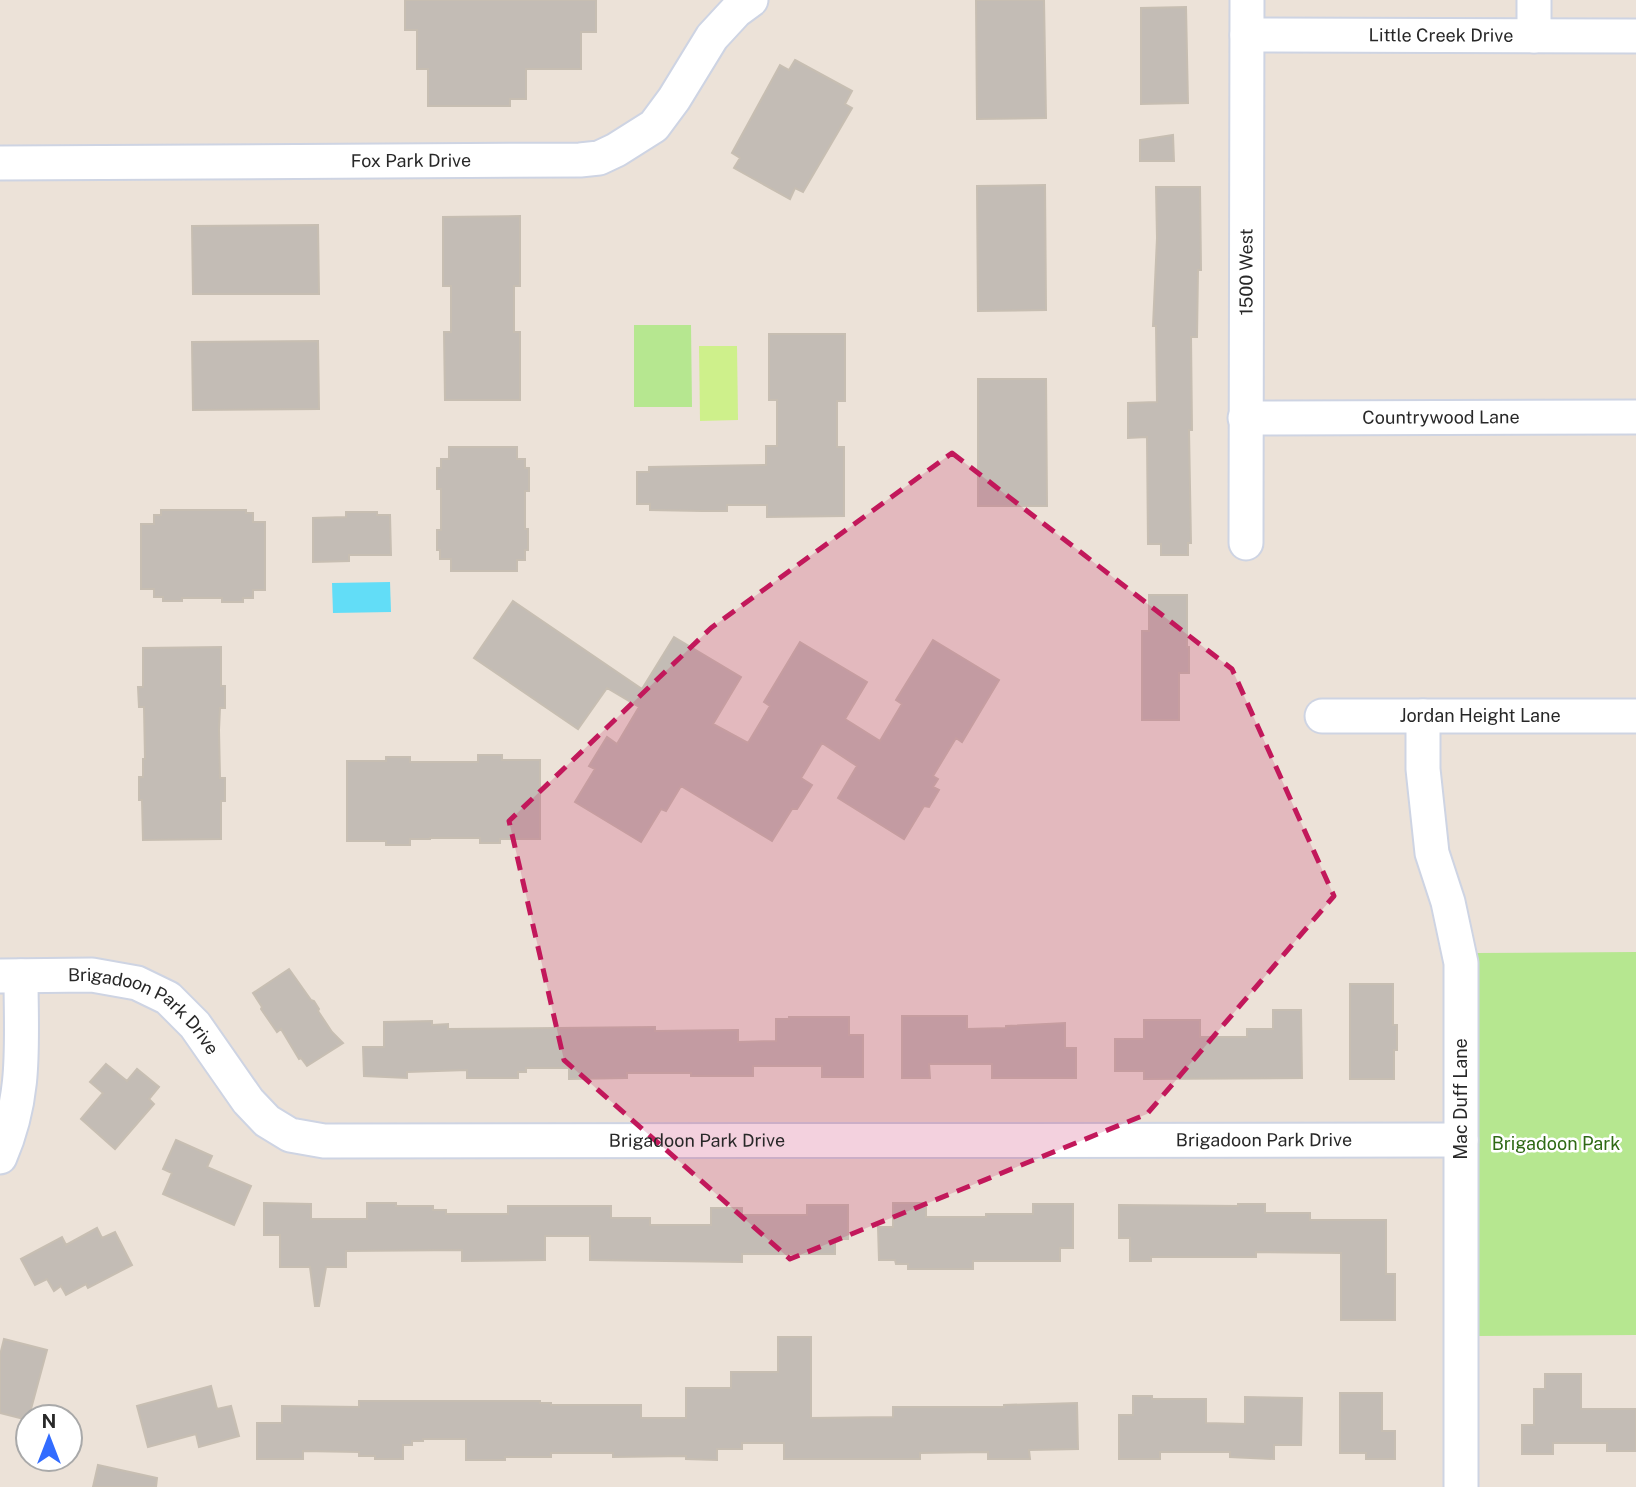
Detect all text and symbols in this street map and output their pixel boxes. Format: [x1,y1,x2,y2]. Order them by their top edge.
street label: Little Creek Drive [1369,24,1513,46]
street label: Fox Park Drive [351,150,471,171]
street label: 1500 West [1235,228,1257,316]
street label: Countrywood Lane [1362,406,1520,428]
street label: Jordan Height Lane [1399,705,1561,726]
street label: Brigadoon Park Drive [68,964,223,1058]
street label: Mac Duff Lane [1450,1038,1471,1160]
street label: Brigadoon Park Drive [1176,1129,1352,1150]
street label: Brigadoon Park Drive [609,1130,785,1151]
park label: Brigadoon Park [1492,1133,1620,1154]
north arrow [14,1403,84,1473]
text: N [42,1410,56,1432]

